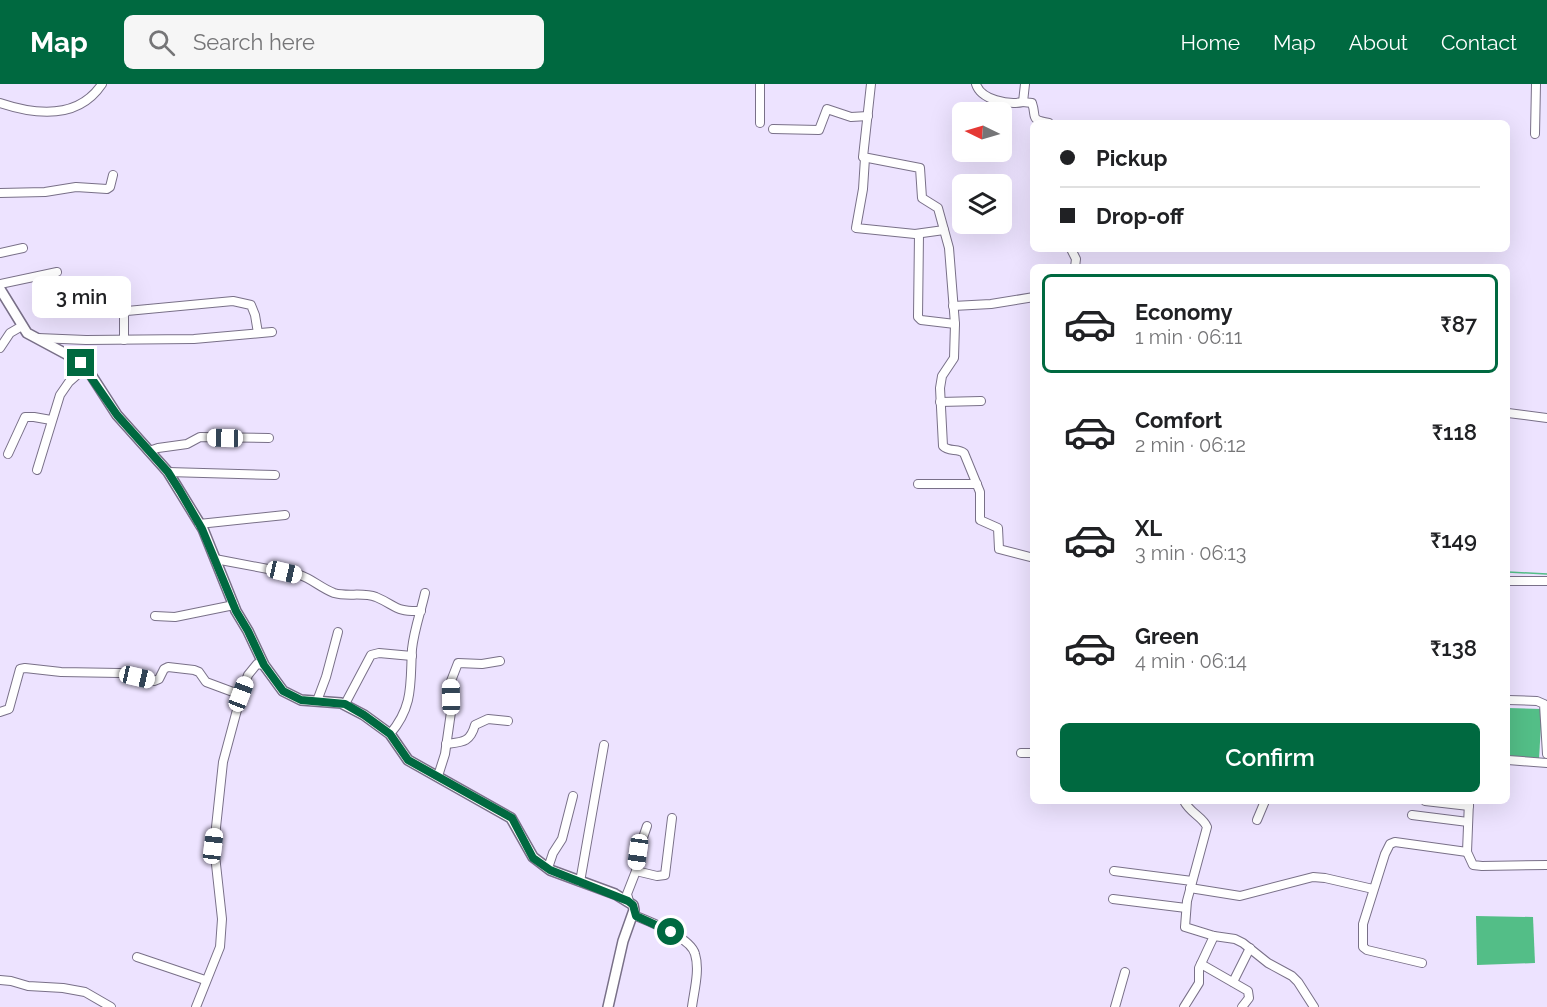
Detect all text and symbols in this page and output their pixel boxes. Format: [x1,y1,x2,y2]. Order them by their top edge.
search box [124,15,544,69]
text: Map [30,26,88,59]
icon: search [145,26,178,59]
text: Search here [193,29,315,55]
text: Home [1181,30,1240,55]
text: Map [1273,30,1316,55]
text: About [1349,30,1408,55]
text: Contact [1441,30,1517,55]
north arrow [952,102,1012,162]
map controls [952,102,1012,234]
text: Pickup [1096,145,1168,171]
button: layers [952,174,1012,234]
text: Drop-off [1096,203,1184,229]
callout: 3 min [32,276,130,318]
text: 3 min [56,285,107,309]
icon: car [1063,297,1117,351]
text: Economy [1135,299,1233,325]
text: ₹87 [1440,311,1477,337]
text: 1 min · 06:11 [1135,325,1242,349]
route end [67,349,94,376]
icon: car [1063,405,1117,459]
text: Comfort [1135,407,1222,433]
text: ₹118 [1432,419,1477,445]
car [207,429,243,447]
text: 2 min · 06:12 [1135,433,1246,457]
icon: car [1063,513,1117,567]
text: XL [1135,515,1162,541]
text: ₹149 [1430,527,1477,553]
text: 3 min · 06:13 [1135,541,1246,565]
car [264,559,304,585]
icon: car [1063,621,1117,675]
text: Green [1135,623,1199,649]
text: ₹138 [1430,635,1477,661]
text: 4 min · 06:14 [1135,649,1247,673]
car [117,664,157,690]
car [226,674,256,714]
car [442,679,460,715]
button: Confirm [1060,723,1480,792]
car [202,827,224,865]
car [627,833,649,871]
route start [657,918,684,945]

